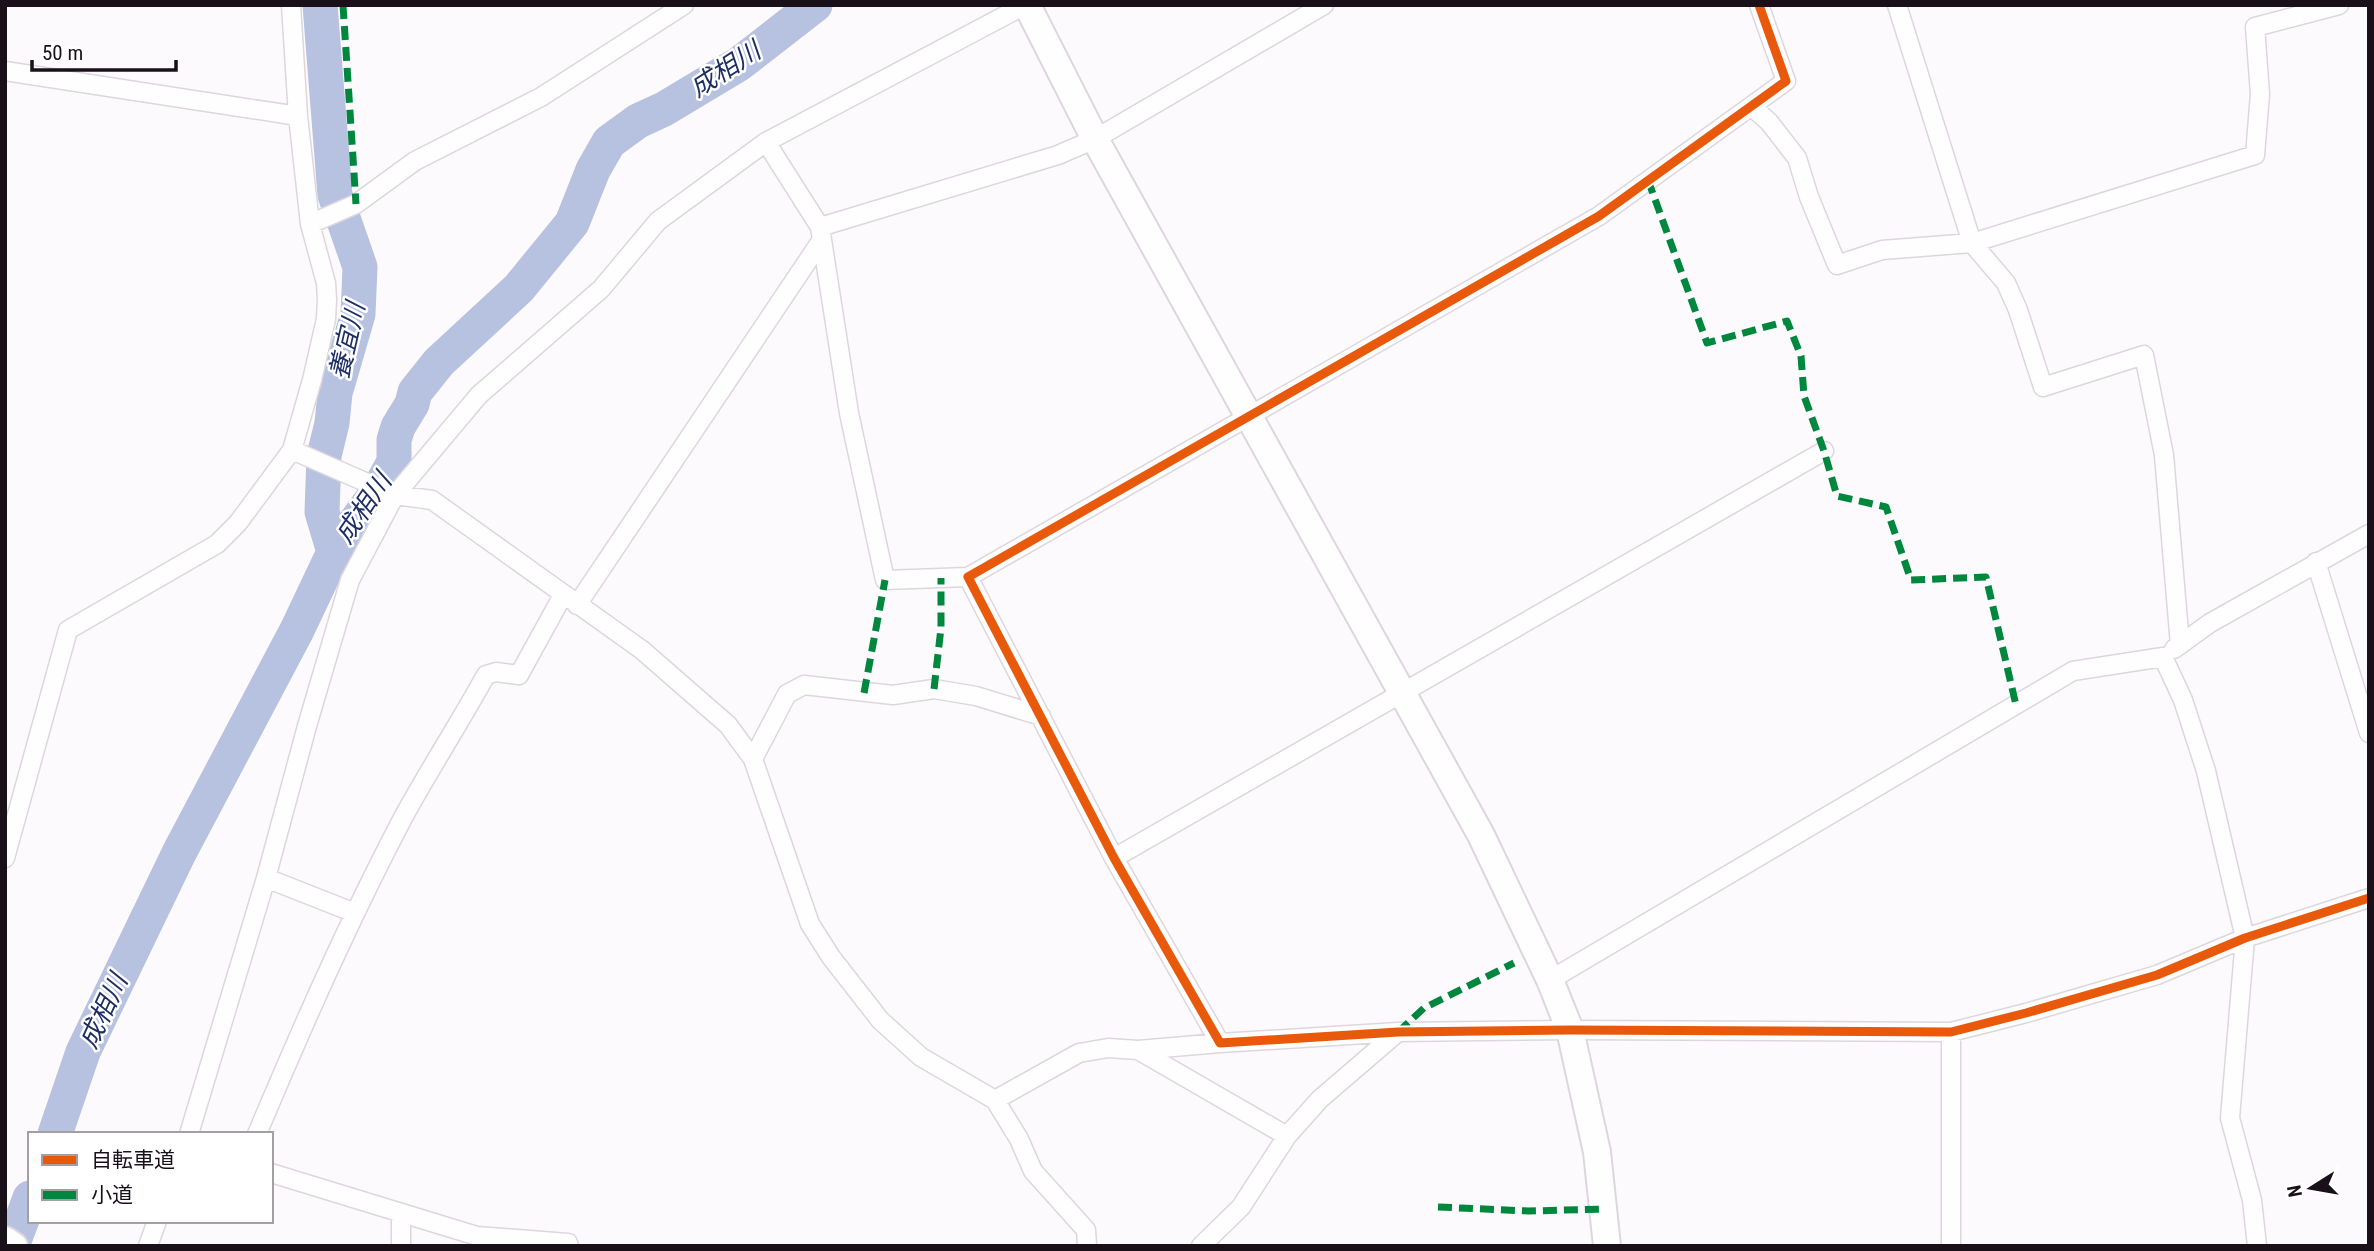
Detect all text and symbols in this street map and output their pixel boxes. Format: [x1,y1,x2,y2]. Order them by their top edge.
scale bar [32,28,175,72]
water label: 成相川 [684,34,768,103]
text: 50 m [42,41,83,65]
water label: 養宜川 [324,297,371,382]
water label: 成相川 [329,465,399,549]
water label: 成相川 [73,967,134,1053]
legend [28,1132,273,1223]
text: 自転車道 [91,1148,175,1172]
north arrow [2276,1153,2346,1223]
text: 小道 [91,1183,133,1207]
text: N [2282,1183,2307,1199]

